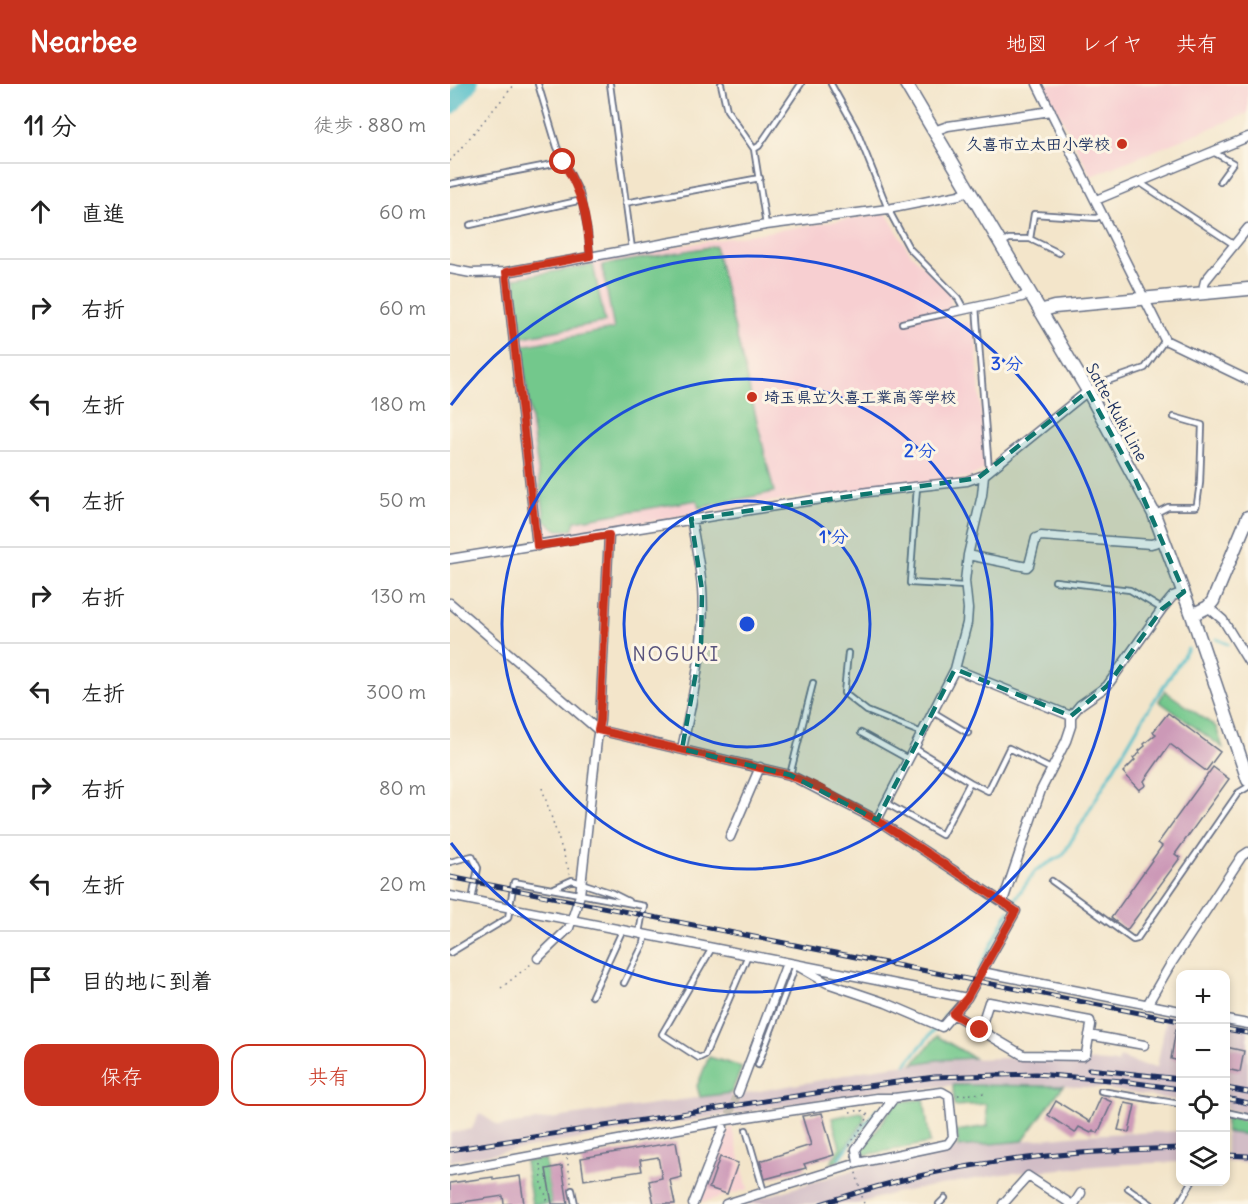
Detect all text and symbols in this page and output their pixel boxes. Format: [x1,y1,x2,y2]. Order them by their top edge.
text: Nearbee [30,24,137,60]
text: 地図 [1006,30,1048,57]
text: レイヤ [1081,30,1143,57]
text: 共有 [1176,30,1218,57]
text: 11 分 [24,109,77,142]
text: 徒歩 · 880 m [314,112,426,137]
place label: 久喜市立太田小学校 [966,134,1110,154]
marker: 久喜市立太田小学校 [1115,137,1129,151]
route start [549,148,575,174]
icon: ahead [24,195,57,228]
text: 直進 [81,199,125,227]
text: 60 m [379,199,426,224]
icon: right [24,291,57,324]
text: 右折 [81,295,125,323]
text: 60 m [379,295,426,320]
text: 3 分 [991,352,1023,375]
street label: Satte-Kuki Line [1082,360,1152,464]
icon: left [24,387,57,420]
place label: 埼玉県立久喜工業高等学校 [764,387,956,407]
marker: 埼玉県立久喜工業高等学校 [745,390,759,404]
text: 左折 [81,391,125,419]
text: 180 m [371,391,426,416]
text: 2 分 [904,439,936,462]
icon: left [24,483,57,516]
text: 左折 [81,487,125,515]
text: 50 m [379,487,426,512]
text: 1 分 [819,525,849,548]
icon: right [24,579,57,612]
text: 右折 [81,583,125,611]
text: 130 m [371,583,426,608]
centre of rings [737,614,757,634]
district label: NOGUKI [632,641,720,666]
icon: left [24,675,57,708]
text: 左折 [81,679,125,707]
text: 300 m [366,679,426,704]
icon: right [24,771,57,804]
text: 右折 [81,775,125,803]
text: 80 m [379,775,426,800]
icon: left [24,867,57,900]
text: 左折 [81,871,125,899]
text: 20 m [380,871,426,896]
icon: arrive [24,963,57,996]
text: 目的地に到着 [81,967,213,995]
map controls [1176,970,1230,1186]
button: + [1176,970,1230,1024]
route end [966,1016,992,1042]
button: − [1176,1024,1230,1078]
button: 保存 [24,1044,219,1106]
button: 共有 [231,1044,426,1106]
button: locate [1176,1078,1230,1132]
button: layers [1176,1132,1230,1186]

